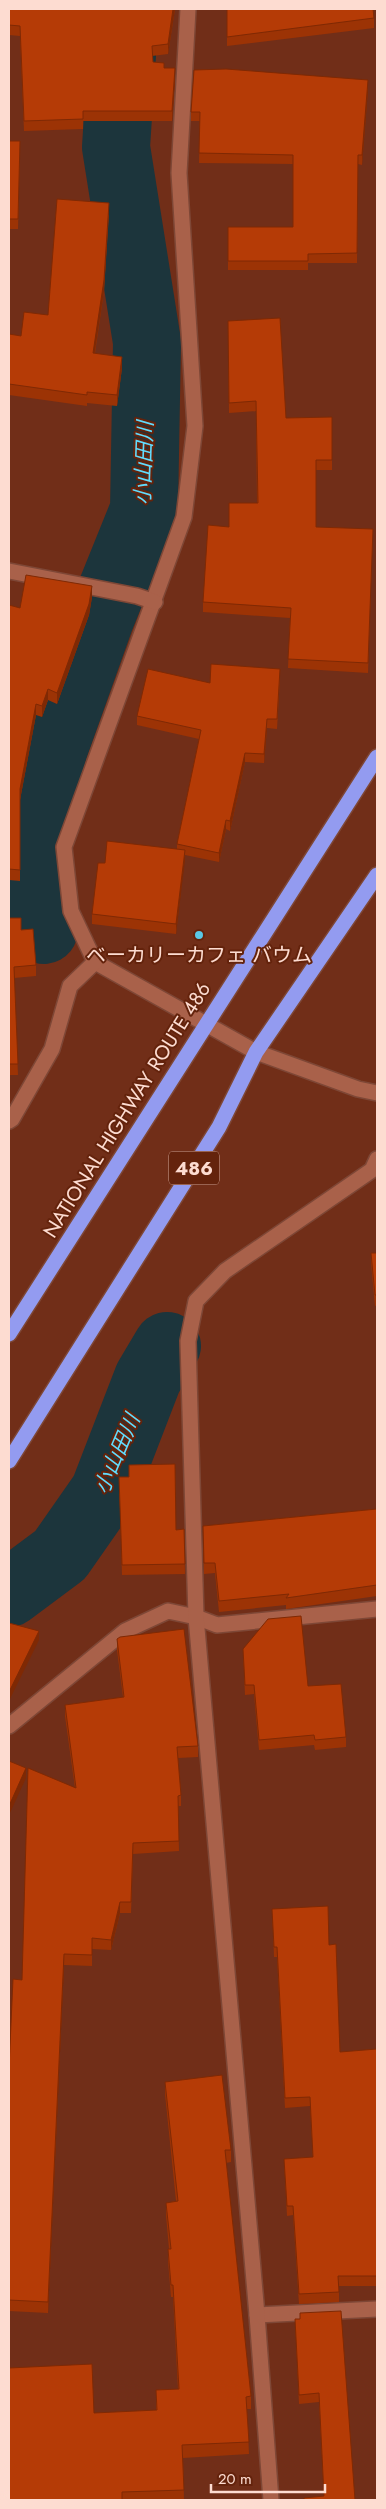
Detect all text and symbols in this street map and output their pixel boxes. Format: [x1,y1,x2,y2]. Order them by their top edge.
water label: 小山田川 [128,419,161,505]
marker: ベーカリーカフェ バウム [193,929,205,941]
place label: ベーカリーカフェ バウム [86,941,312,970]
street label: NATIONAL HIGHWAY ROUTE 486 [38,978,216,1242]
road number: 486 [169,1152,219,1184]
water label: 小山田川 [87,1408,148,1499]
scale bar [211,2462,325,2494]
text: 20 m [218,2468,252,2490]

